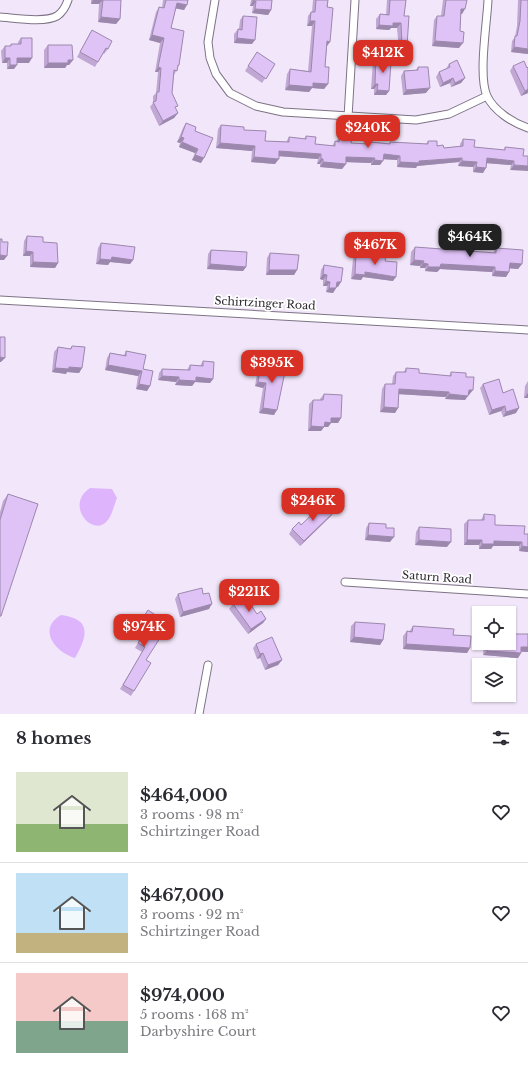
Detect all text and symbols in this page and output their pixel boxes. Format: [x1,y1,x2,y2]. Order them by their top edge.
pin: $412K [355,40,411,74]
text: $412K [362,44,404,61]
pin: $240K [340,115,396,149]
text: $240K [345,119,391,136]
pin: $464K [442,224,498,258]
text: $464K [447,228,493,245]
pin: $467K [347,232,403,266]
text: $467K [353,236,397,253]
street label: Schirtzinger Road [214,293,317,313]
pin: $395K [244,350,300,384]
text: $395K [250,354,294,371]
pin: $246K [285,488,341,522]
text: $246K [291,492,335,509]
street label: Saturn Road [402,568,473,586]
pin: $221K [221,579,277,613]
text: $221K [228,583,270,600]
map controls [472,606,516,702]
button: locate [472,606,516,650]
pin: $974K [116,614,172,648]
text: $974K [123,618,165,635]
button: layers [472,658,516,702]
icon: filters [490,727,512,749]
text: 8 homes [16,728,91,749]
text: $464,000 [140,785,228,806]
icon: home [48,788,96,836]
icon: heart [490,801,512,823]
text: 3 rooms · 98 m² [140,806,243,823]
text: Schirtzinger Road [140,823,260,840]
text: $467,000 [140,885,224,906]
icon: home [48,889,96,937]
icon: heart [490,902,512,924]
text: 3 rooms · 92 m² [140,906,244,923]
text: Schirtzinger Road [140,923,260,940]
text: $974,000 [140,985,225,1006]
icon: home [48,989,96,1037]
icon: heart [490,1002,512,1024]
text: 5 rooms · 168 m² [140,1006,249,1023]
text: Darbyshire Court [140,1023,256,1040]

